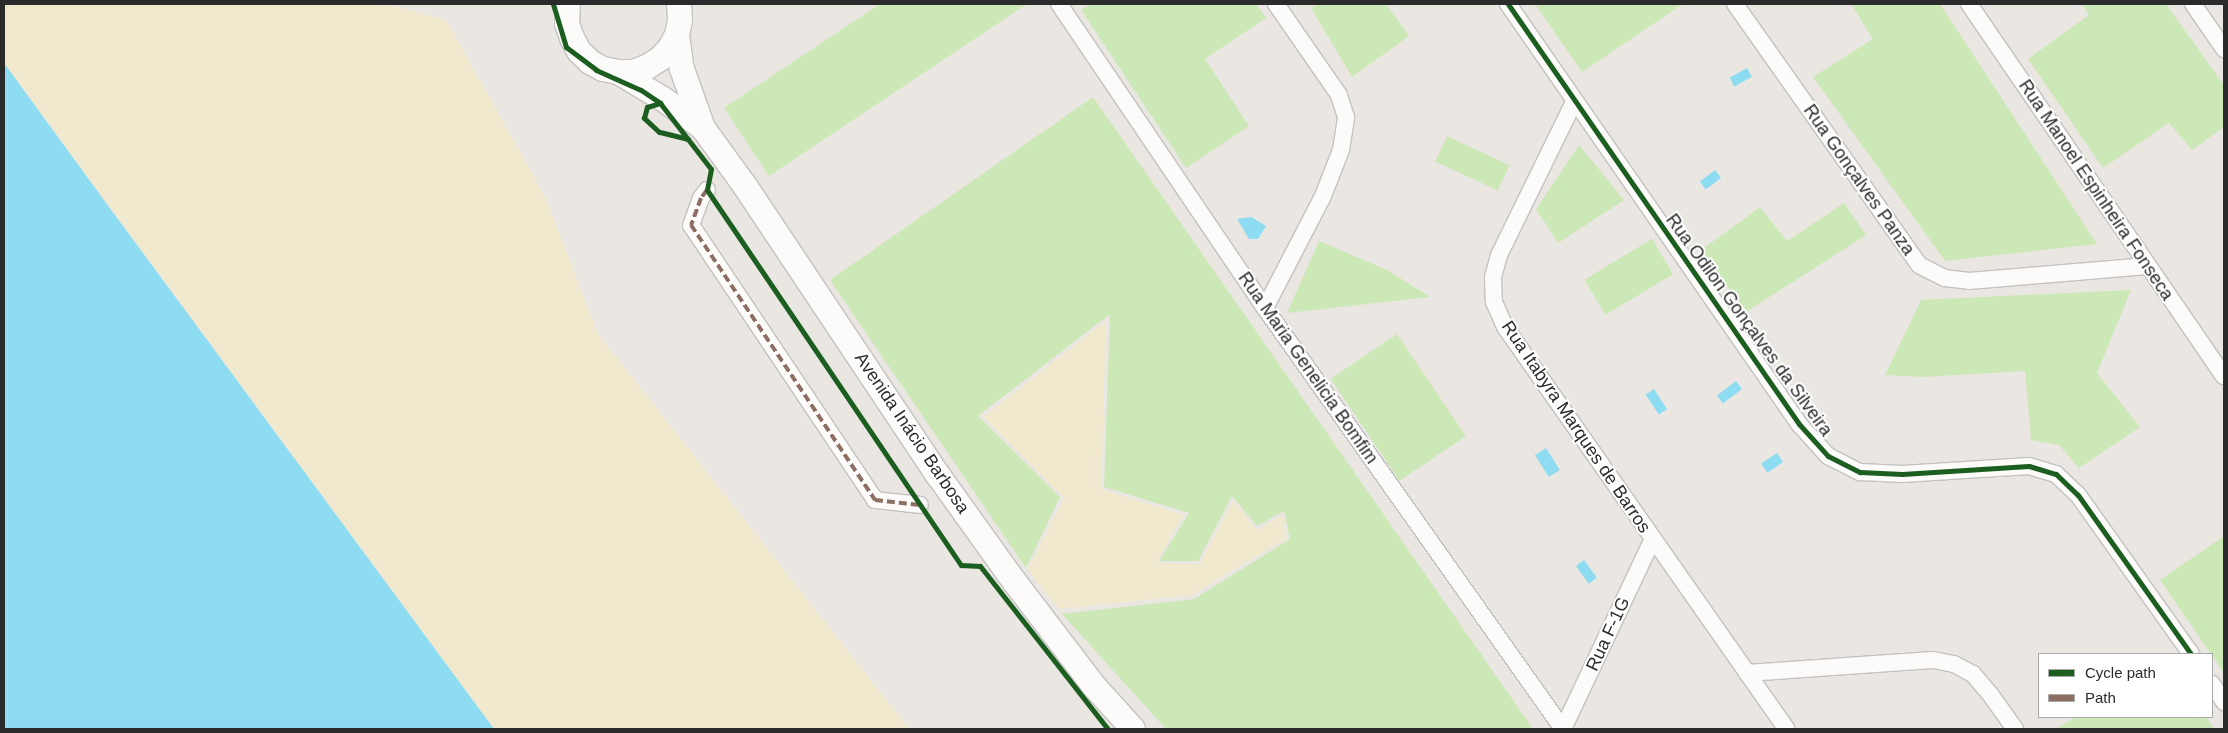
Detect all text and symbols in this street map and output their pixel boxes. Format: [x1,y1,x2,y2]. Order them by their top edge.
street label: Rua Manoel Espinheira Fonseca [2014,76,2178,304]
street label: Rua Gonçalves Panza [1799,100,1919,260]
street label: Rua Odilon Gonçalves da Silveira [1661,210,1837,440]
street label: Rua Maria Genelicia Bomfim [1233,268,1383,468]
street label: Rua Itabyra Marques de Barros [1497,317,1655,537]
street label: Avenida Inácio Barbosa [850,348,974,518]
street label: Rua F-1G [1582,594,1634,674]
legend [2038,653,2213,718]
text: Cycle path [2085,664,2156,681]
text: Path [2085,689,2116,706]

